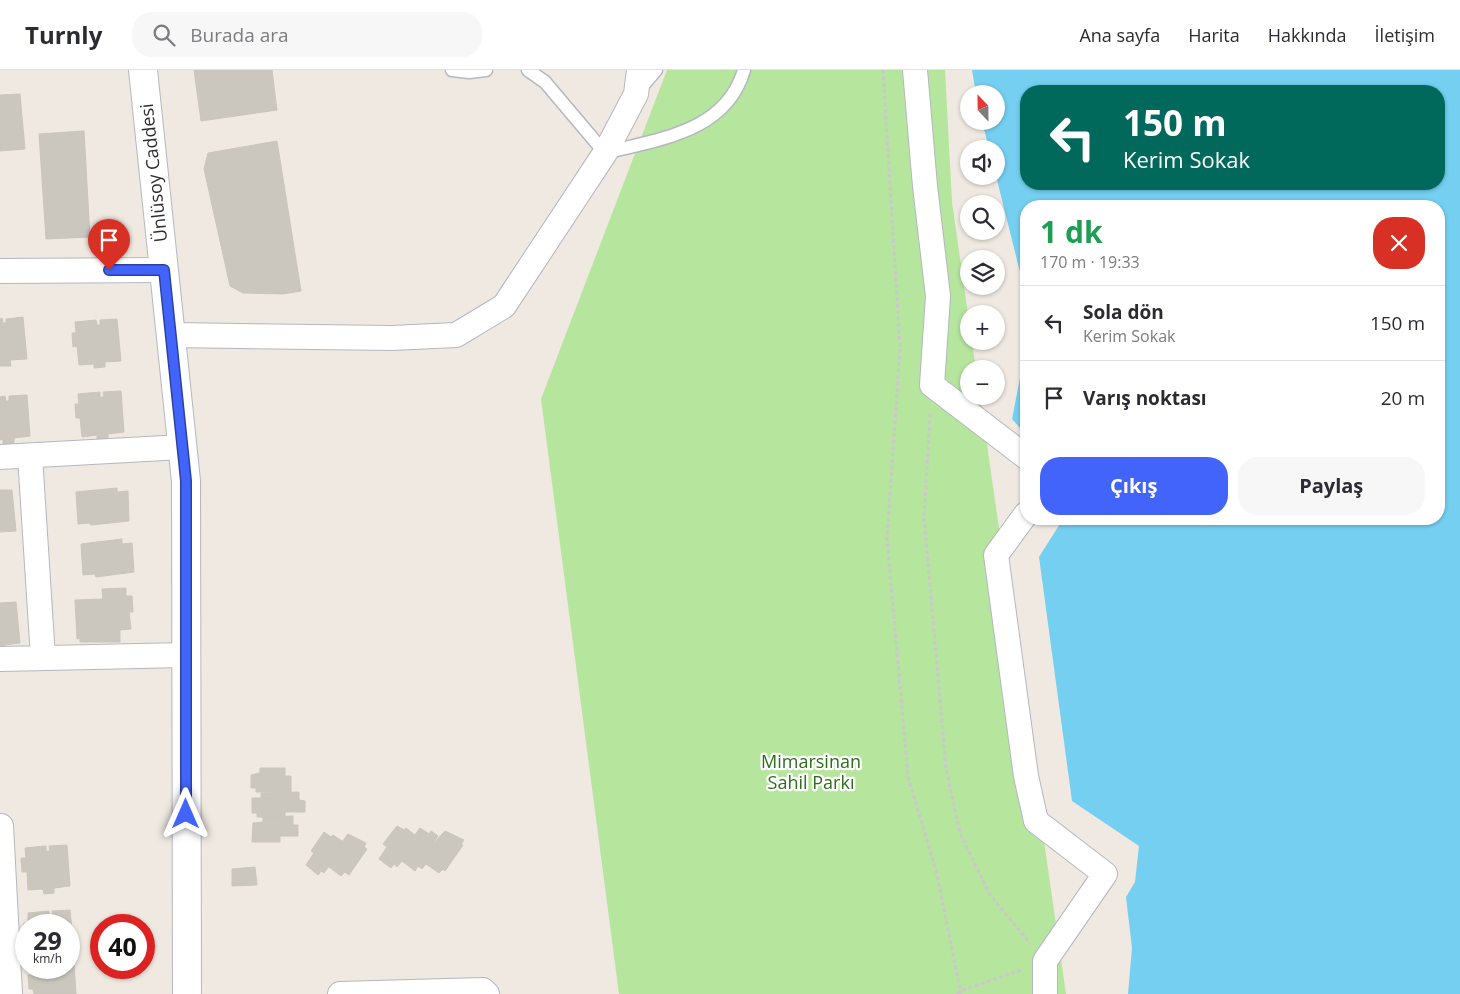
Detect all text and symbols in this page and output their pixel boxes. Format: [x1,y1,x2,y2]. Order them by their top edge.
search box [132,12,482,57]
text: Turnly [25,18,102,51]
icon: search [150,21,178,49]
text: Burada ara [190,22,289,48]
text: Ana sayfa [1079,23,1160,47]
text: Harita [1188,23,1240,47]
text: Hakkında [1268,23,1347,47]
text: İletişim [1375,23,1435,47]
north arrow [960,85,1005,130]
map controls [960,85,1005,405]
text: 150 m [1123,99,1227,146]
street label: Ünlüsoy Caddesi [134,102,172,244]
icon: left [1040,105,1105,170]
button: sound [960,140,1005,185]
text: Kerim Sokak [1123,144,1250,174]
button: search [960,195,1005,240]
text: 1 dk [1040,211,1103,252]
button: close [1373,217,1425,269]
pin [88,219,130,270]
icon: arrive [95,226,123,254]
button: layers [960,250,1005,295]
text: 170 m · 19:33 [1040,251,1140,273]
text: Sola dön [1083,299,1164,325]
button: + [960,305,1005,350]
icon: left [1040,309,1068,337]
text: 150 m [1370,310,1425,336]
text: Kerim Sokak [1083,325,1175,347]
button: − [960,360,1005,405]
icon: arrive [1040,384,1068,412]
text: Varış noktası [1083,385,1207,411]
text: 20 m [1381,385,1425,411]
button: Çıkış [1040,457,1228,515]
button: Paylaş [1238,457,1425,515]
park label: Mimarsinan Sahil Parkı [761,749,861,794]
position arrow [159,787,211,839]
speed limit sign: 40 [90,914,155,979]
text: 29 [33,923,62,957]
text: km/h [33,950,62,967]

